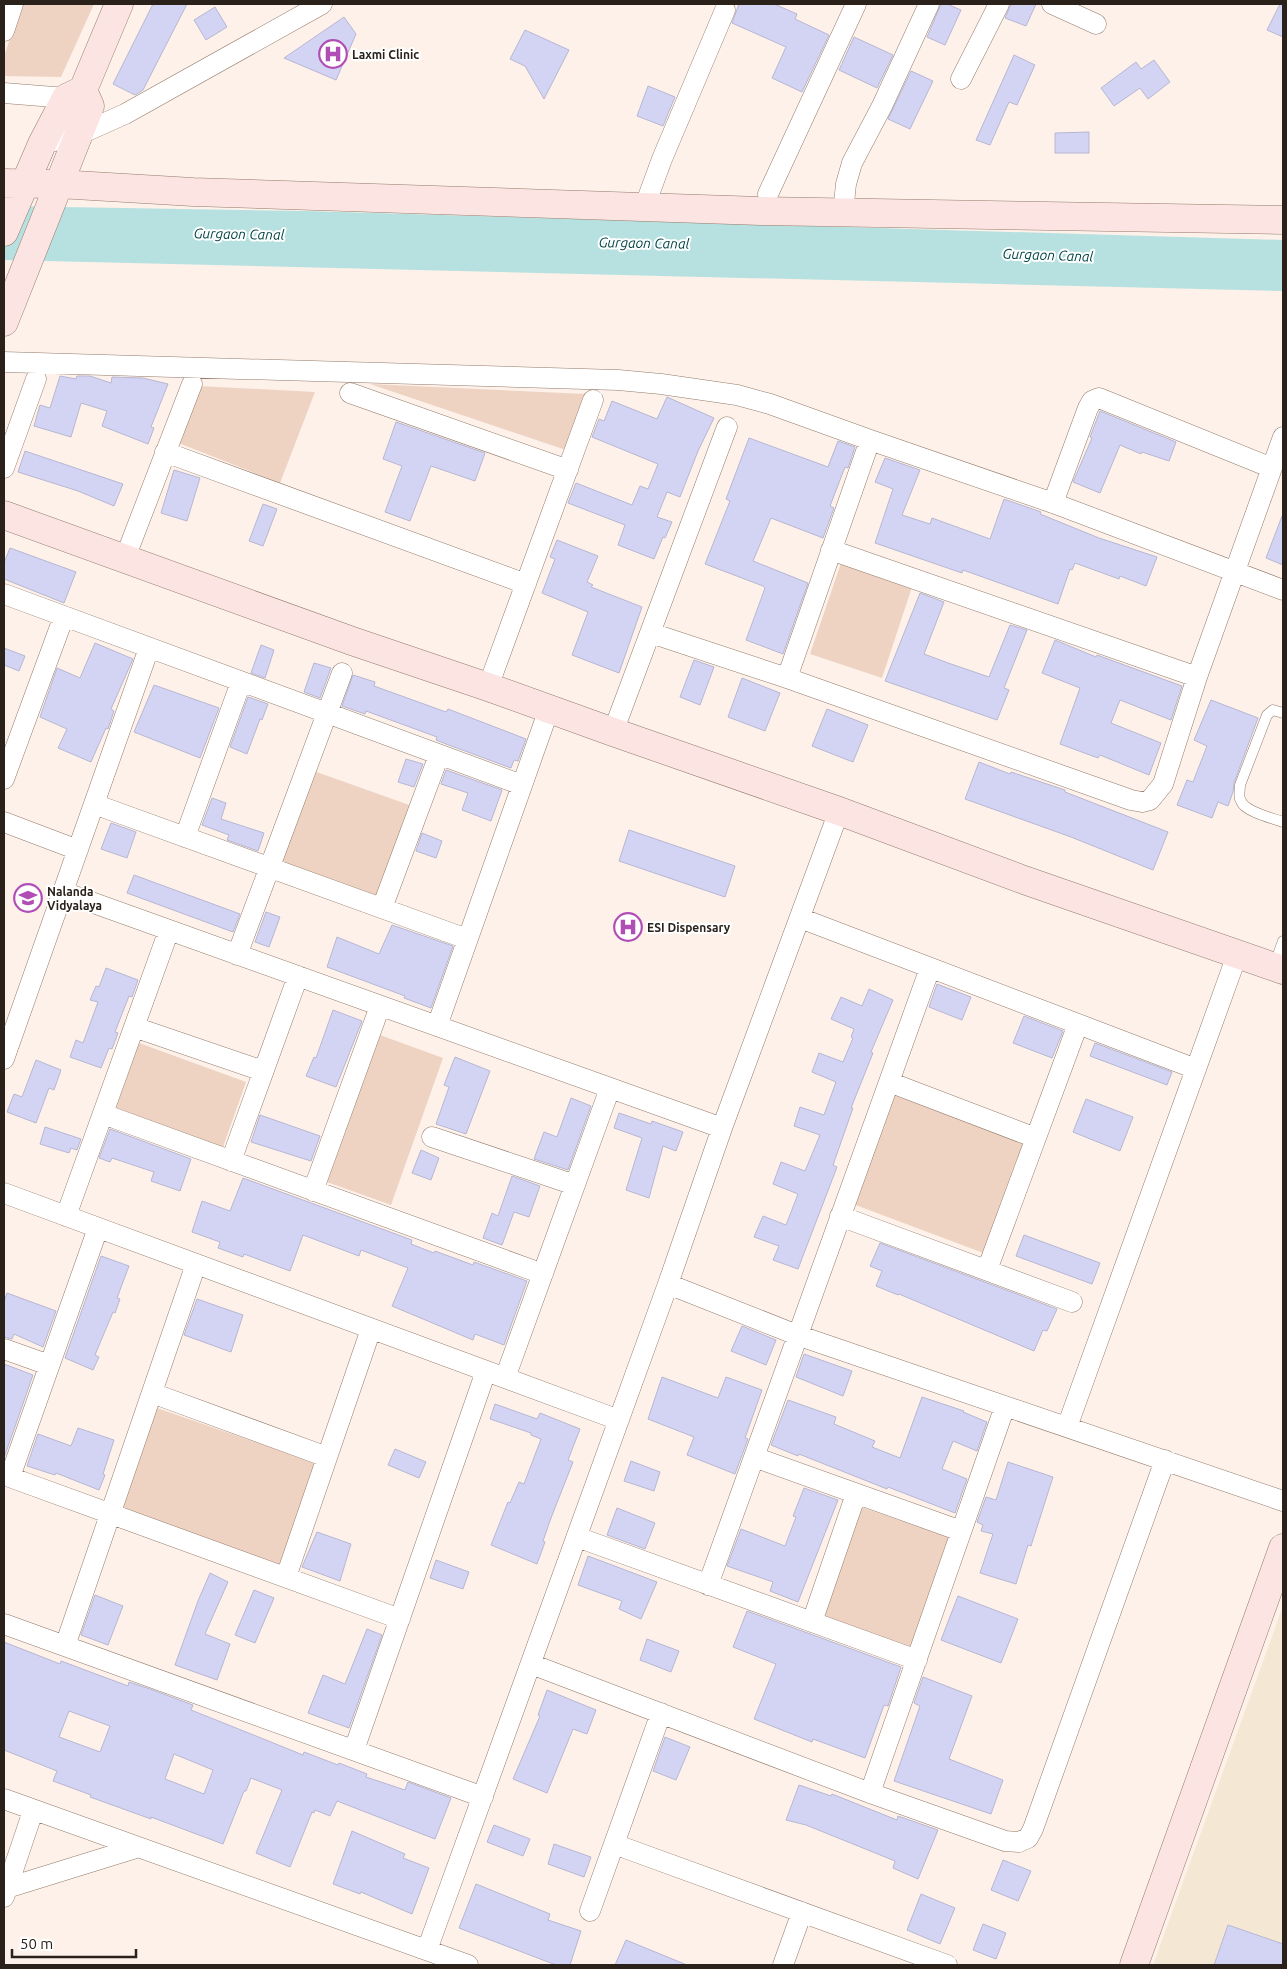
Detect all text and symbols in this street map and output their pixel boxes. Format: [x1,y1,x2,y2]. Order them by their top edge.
hospital icon: Laxmi Clinic [318,39,348,69]
place label: Laxmi Clinic [352,48,419,61]
water label: Gurgaon Canal [193,225,285,243]
water label: Gurgaon Canal [598,234,690,252]
water label: Gurgaon Canal [1002,245,1094,265]
school or university icon: Nalanda Vidyalaya [13,883,43,913]
place label: Nalanda Vidyalaya [47,885,102,912]
hospital icon: ESI Dispensary [613,912,643,942]
place label: ESI Dispensary [647,921,731,934]
scale bar [12,1926,136,1958]
text: 50 m [20,1935,53,1952]

